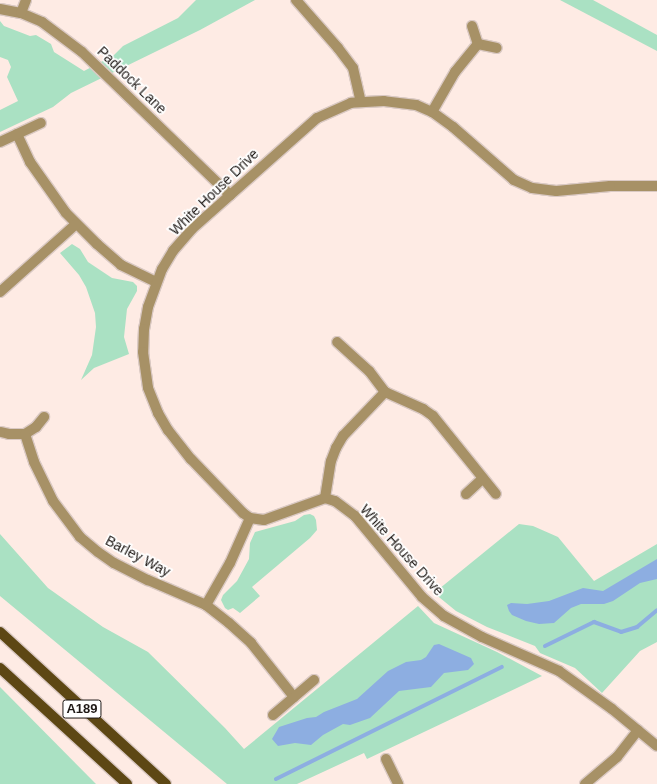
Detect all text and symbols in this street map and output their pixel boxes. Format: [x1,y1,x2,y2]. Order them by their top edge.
street label: Paddock Lane [94,43,170,117]
street label: White House Drive [166,145,262,239]
street label: White House Drive [357,501,447,599]
street label: Barley Way [103,532,173,580]
road number: A189 [62,698,102,720]

